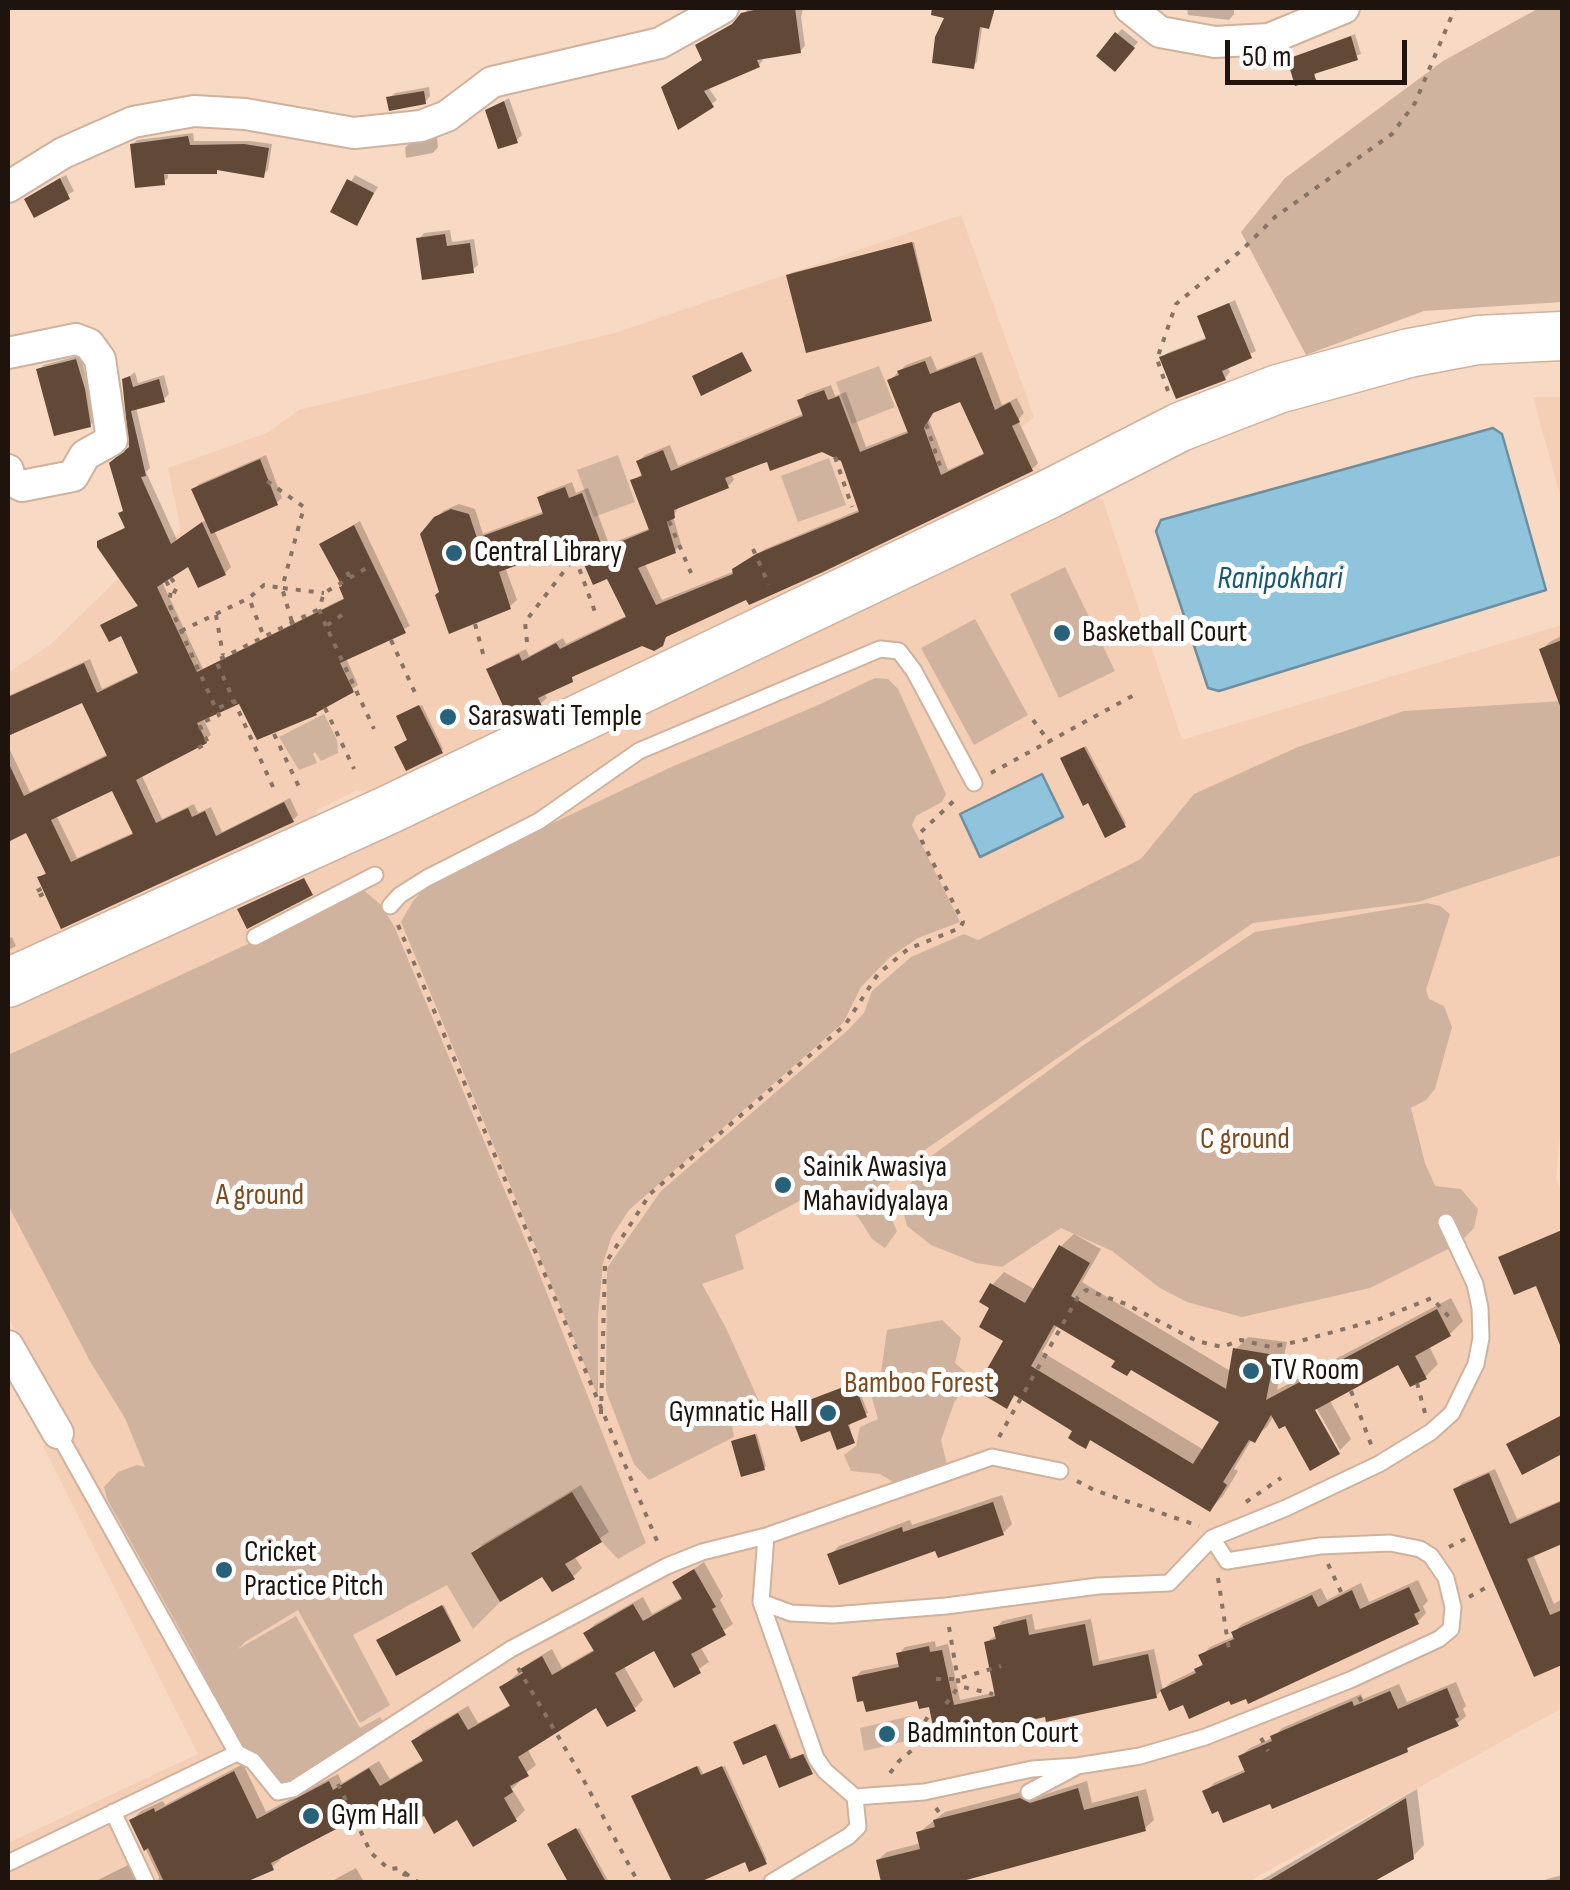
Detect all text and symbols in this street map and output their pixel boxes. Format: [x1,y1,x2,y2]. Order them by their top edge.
scale bar [1230,20,1412,82]
text: 50 m [1242,39,1291,75]
place label: Central Library [474,535,622,571]
marker: Central Library [443,542,465,564]
water label: Ranipokhari [1217,561,1343,599]
place label: Basketball Court [1082,615,1247,651]
marker: Basketball Court [1051,622,1073,644]
place label: Saraswati Temple [468,699,642,735]
marker: Saraswati Temple [437,706,459,728]
park label: C ground [1200,1122,1290,1158]
place label: Sainik Awasiya Mahavidyalaya [803,1150,949,1220]
marker: Sainik Awasiya Mahavidyalaya [772,1174,794,1196]
park label: A ground [216,1178,304,1214]
place label: TV Room [1271,1353,1359,1389]
marker: TV Room [1240,1360,1262,1382]
park label: Bamboo Forest [844,1366,994,1402]
place label: Gymnatic Hall [669,1395,808,1431]
marker: Gymnatic Hall [817,1402,839,1424]
place label: Cricket Practice Pitch [244,1535,384,1606]
marker: Cricket Practice Pitch [213,1559,235,1581]
place label: Badminton Court [907,1716,1079,1752]
marker: Badminton Court [876,1723,898,1745]
place label: Gym Hall [331,1798,419,1834]
marker: Gym Hall [300,1805,322,1827]

